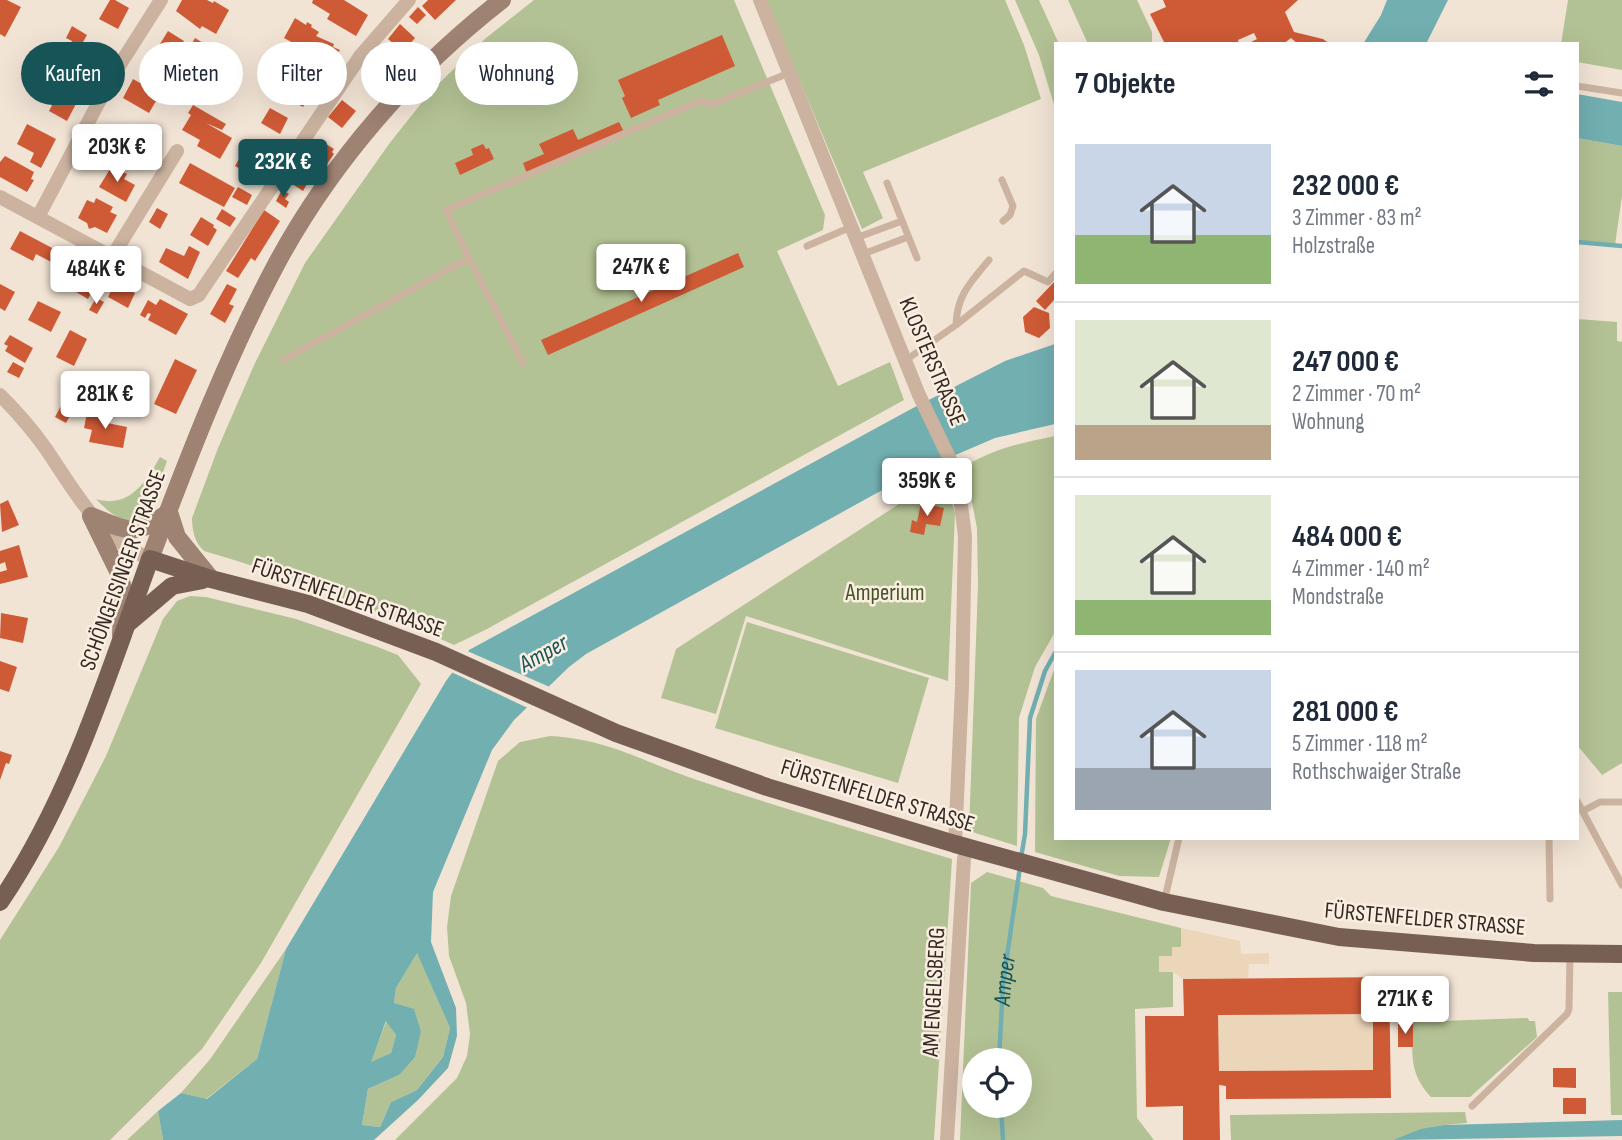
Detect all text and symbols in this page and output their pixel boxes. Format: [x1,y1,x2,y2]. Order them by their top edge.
chip: Kaufen [21,42,125,105]
chip: Mieten [139,42,243,105]
chip: Filter [257,42,347,105]
chip: Neu [361,42,441,105]
chip: Wohnung [455,42,578,105]
icon: filters [1520,65,1558,103]
text: 7 Objekte [1075,66,1175,102]
pin: 203K € [60,124,174,184]
text: 203K € [88,133,146,161]
pin: 232K € [226,140,340,199]
text: 232K € [254,148,312,176]
text: 232 000 € [1292,168,1399,204]
icon: home [1131,172,1215,256]
text: 3 Zimmer · 83 m² [1292,204,1422,232]
text: Holzstraße [1292,232,1375,260]
pin: 247K € [584,244,698,304]
pin: 484K € [39,246,153,306]
text: 247K € [612,253,670,281]
text: 484K € [66,255,126,283]
street label: KLOSTERSTRASSE [892,293,972,430]
text: 247 000 € [1292,344,1399,380]
icon: home [1131,348,1215,432]
pin: 281K € [48,372,162,431]
text: 281K € [77,380,133,408]
text: 2 Zimmer · 70 m² [1292,380,1421,408]
text: Wohnung [1292,408,1364,436]
pin: 359K € [870,458,984,518]
street label: SCHÖNGEISINGER STRASSE [74,466,172,674]
text: 359K € [898,467,956,495]
text: 484 000 € [1292,519,1402,555]
icon: home [1131,523,1215,607]
street label: FÜRSTENFELDER STRASSE [248,552,447,644]
text: 4 Zimmer · 140 m² [1292,555,1430,583]
park label: Amperium [844,579,925,607]
text: Mondstraße [1292,583,1384,611]
water label: Amper [513,628,574,679]
text: 281 000 € [1292,694,1399,730]
icon: home [1131,698,1215,782]
text: 5 Zimmer · 118 m² [1292,730,1428,758]
street label: FÜRSTENFELDER STRASSE [777,753,978,839]
text: Rothschwaiger Straße [1292,758,1461,786]
street label: FÜRSTENFELDER STRASSE [1323,896,1526,942]
street label: AM ENGELSBERG [917,927,951,1058]
water label: Amper [988,951,1022,1008]
pin: 271K € [1348,976,1462,1036]
text: 271K € [1377,985,1433,1013]
map controls [962,1048,1032,1118]
button: locate [962,1048,1032,1118]

